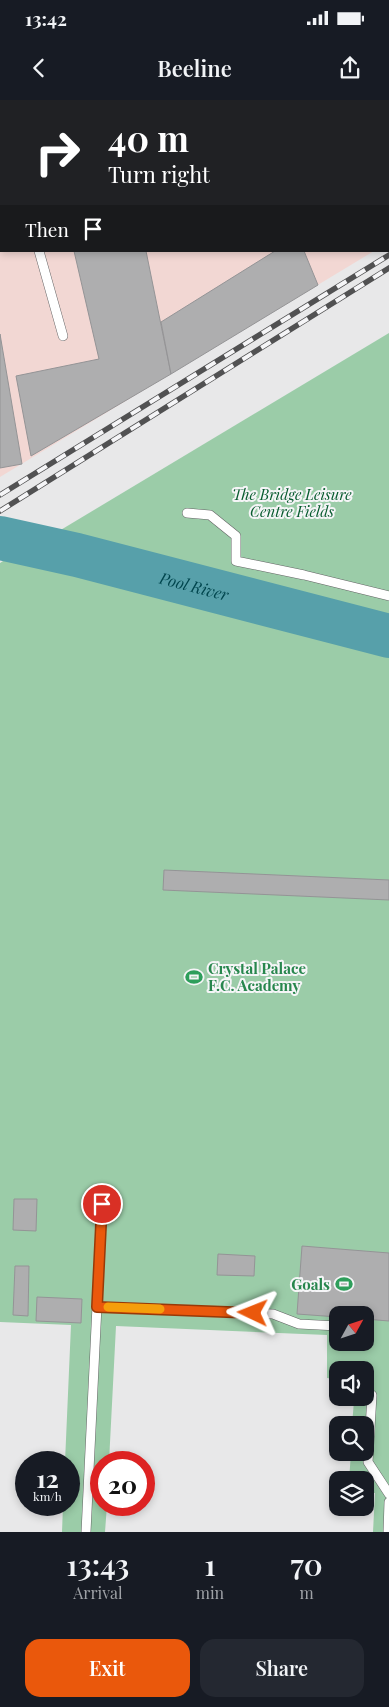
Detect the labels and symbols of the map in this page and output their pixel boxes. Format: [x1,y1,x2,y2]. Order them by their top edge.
park label: The Bridge Leisure Centre Fields [232,484,352,521]
water label: Pool River [157,566,232,605]
place label: Crystal Palace F.C. Academy [208,958,306,995]
sports icon: Crystal Palace F.C. Academy [184,967,204,987]
pin [81,1183,123,1225]
place label: Goals [291,1274,330,1294]
sports icon: Goals [334,1274,354,1294]
position arrow [226,1286,278,1338]
north arrow [329,1306,374,1351]
speed limit sign: 20 [90,1451,155,1516]

